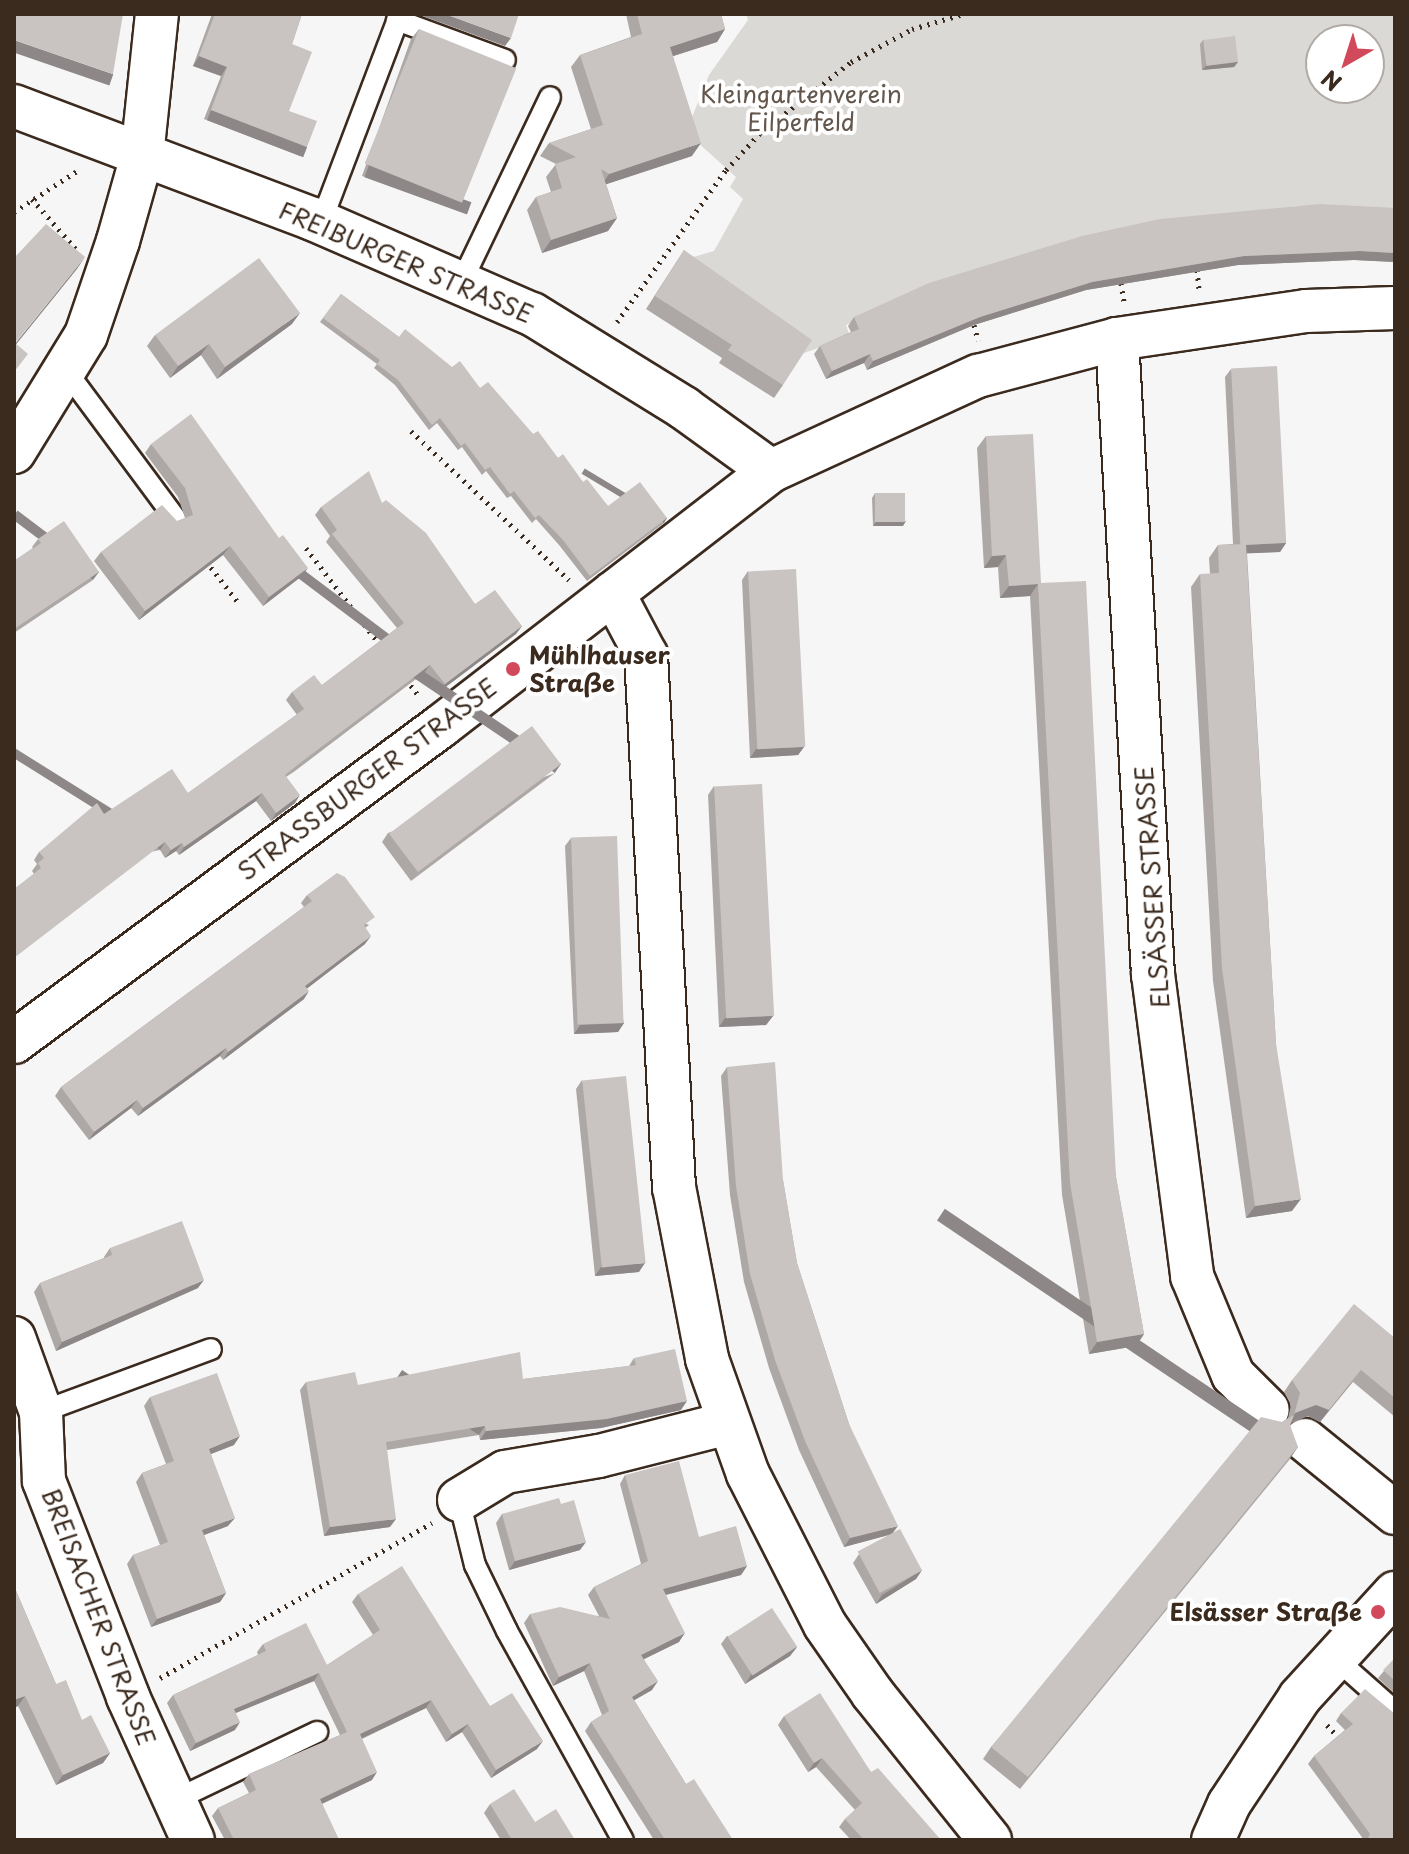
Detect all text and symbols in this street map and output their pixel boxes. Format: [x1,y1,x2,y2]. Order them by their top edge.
north arrow [1305,24,1385,104]
text: N [1314,63,1348,100]
park label: Kleingartenverein Eilperfeld [700,80,902,136]
street label: FREIBURGER STRASSE [273,195,539,329]
place label: Mühlhauser Straße [529,641,670,697]
marker: Mühlhauser Straße [504,660,522,678]
street label: STRASSBURGER STRASSE [231,671,503,887]
street label: ELSÄSSER STRASSE [1129,764,1175,1010]
street label: BREISACHER STRASSE [36,1484,162,1750]
place label: Elsässer Straße [1170,1598,1362,1626]
marker: Elsässer Straße [1369,1603,1387,1621]

